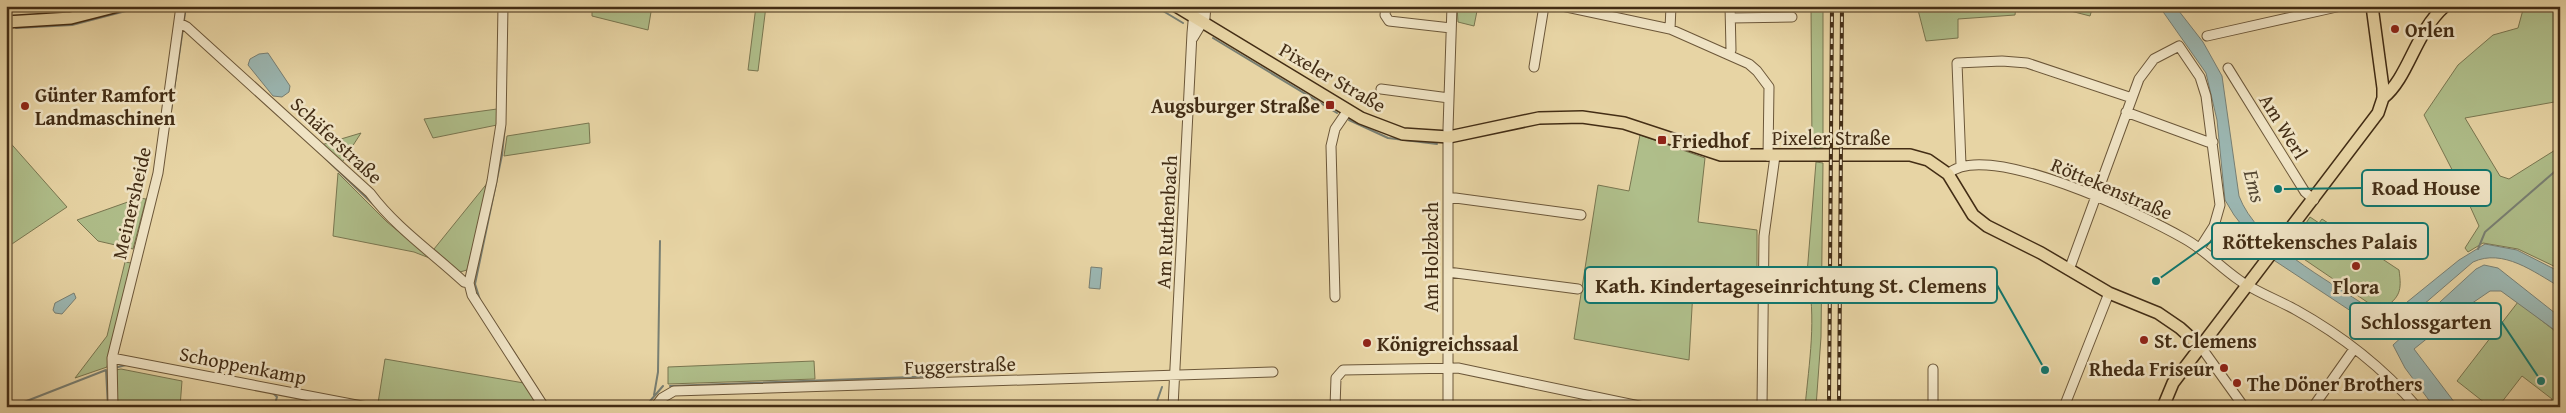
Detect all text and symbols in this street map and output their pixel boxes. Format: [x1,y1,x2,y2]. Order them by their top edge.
place label: Orlen [2405,15,2455,44]
marker: Orlen [2389,23,2401,35]
street label: Pixeler Straße [1274,35,1392,119]
place label: Günter Ramfort Landmaschinen [35,80,176,132]
street label: Am Werl [2253,88,2316,165]
street label: Schäferstraße [284,90,390,190]
place label: Augsburger Straße [1151,91,1320,120]
marker: Augsburger Straße [1324,99,1336,111]
marker: Günter Ramfort Landmaschinen [19,100,31,112]
street label: Pixeler Straße [1772,123,1890,152]
place label: Friedhof [1672,126,1750,155]
marker: Friedhof [1656,134,1668,146]
street label: Meinersheide [104,144,158,262]
street label: Röttekenstraße [2047,149,2177,227]
street label: Am Ruthenbach [1148,154,1184,290]
water label: Ems [2236,165,2274,206]
callout: Road House [2362,170,2491,206]
text: Road House [2372,172,2480,203]
street label: Am Holzbach [1416,202,1445,312]
callout: Röttekensches Palais [2212,223,2428,259]
text: Röttekensches Palais [2222,226,2418,257]
marker: Flora [2350,260,2362,272]
callout: Kath. Kindertageseinrichtung St. Clemens [1585,267,1997,303]
text: Kath. Kindertageseinrichtung St. Clemens [1595,270,1987,301]
place label: Flora [2333,272,2380,301]
callout: Schlossgarten [2350,303,2501,339]
text: Schlossgarten [2361,306,2492,337]
place label: St. Clemens [2154,326,2257,355]
place label: Königreichssaal [1377,329,1518,358]
marker: St. Clemens [2138,334,2150,346]
marker: Königreichssaal [1361,337,1373,349]
street label: Schoppenkamp [177,338,309,392]
street label: Fuggerstraße [904,349,1016,381]
place label: Rheda Friseur [2089,354,2214,383]
marker: Rheda Friseur [2218,362,2230,374]
place label: The Döner Brothers [2247,369,2423,398]
marker: The Döner Brothers [2231,377,2243,389]

